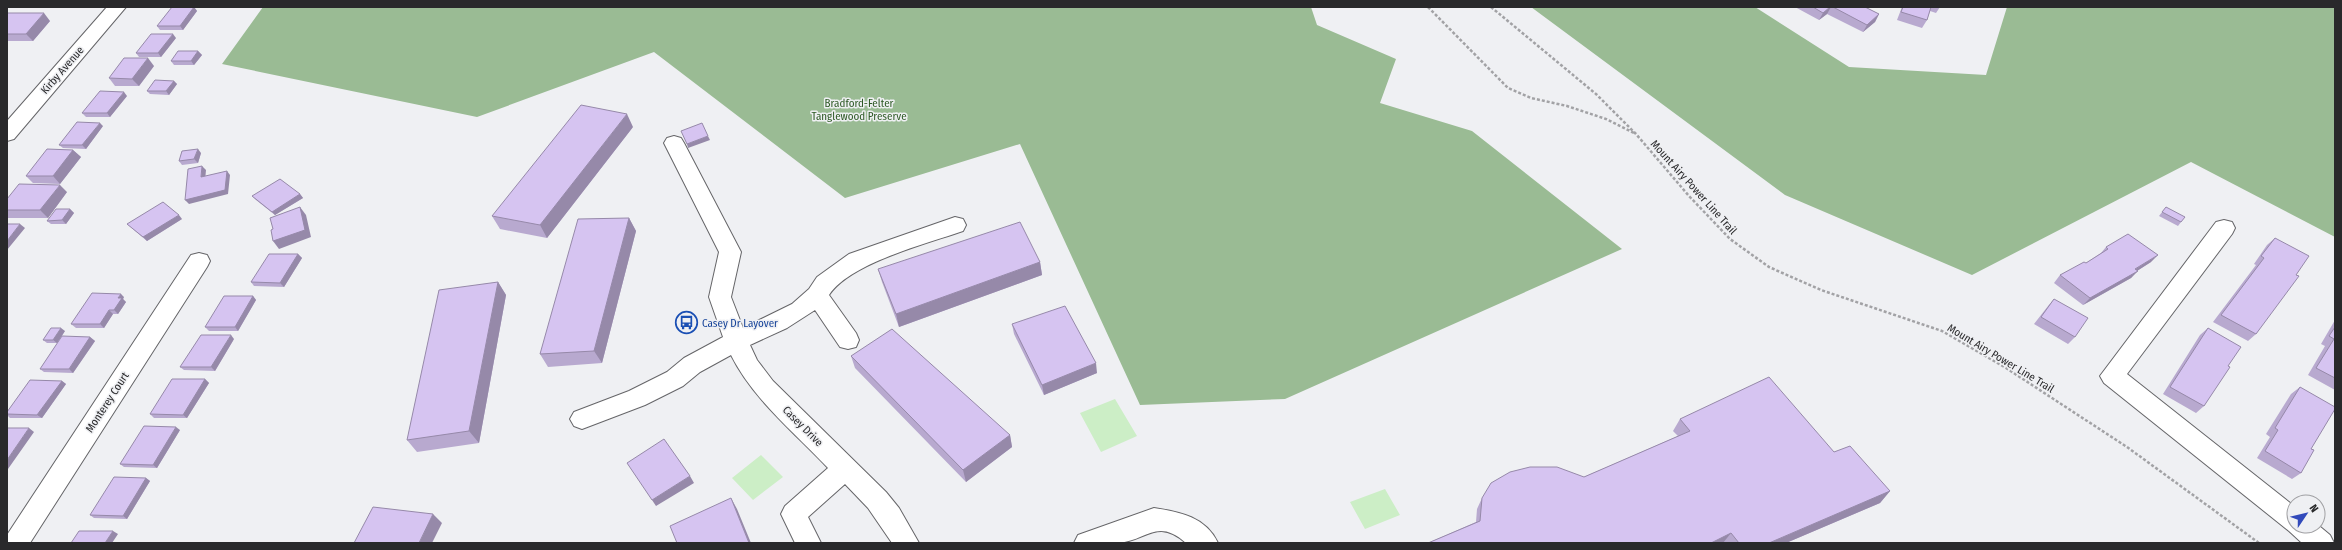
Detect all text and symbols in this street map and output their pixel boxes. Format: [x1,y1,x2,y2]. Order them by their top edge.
street label: Kirby Avenue [38,44,87,97]
park label: Bradford-Felter Tanglewood Preserve [811,97,907,123]
street label: Mount Airy Power Line Trail [1648,138,1739,237]
bus stop icon: Casey Dr Layover [673,310,699,336]
place label: Casey Dr Layover [702,317,778,330]
street label: Mount Airy Power Line Trail [1945,321,2057,396]
street label: Monterey Court [83,369,132,435]
street label: Casey Drive [780,403,826,449]
north arrow [2286,494,2326,534]
text: N [2307,502,2321,515]

